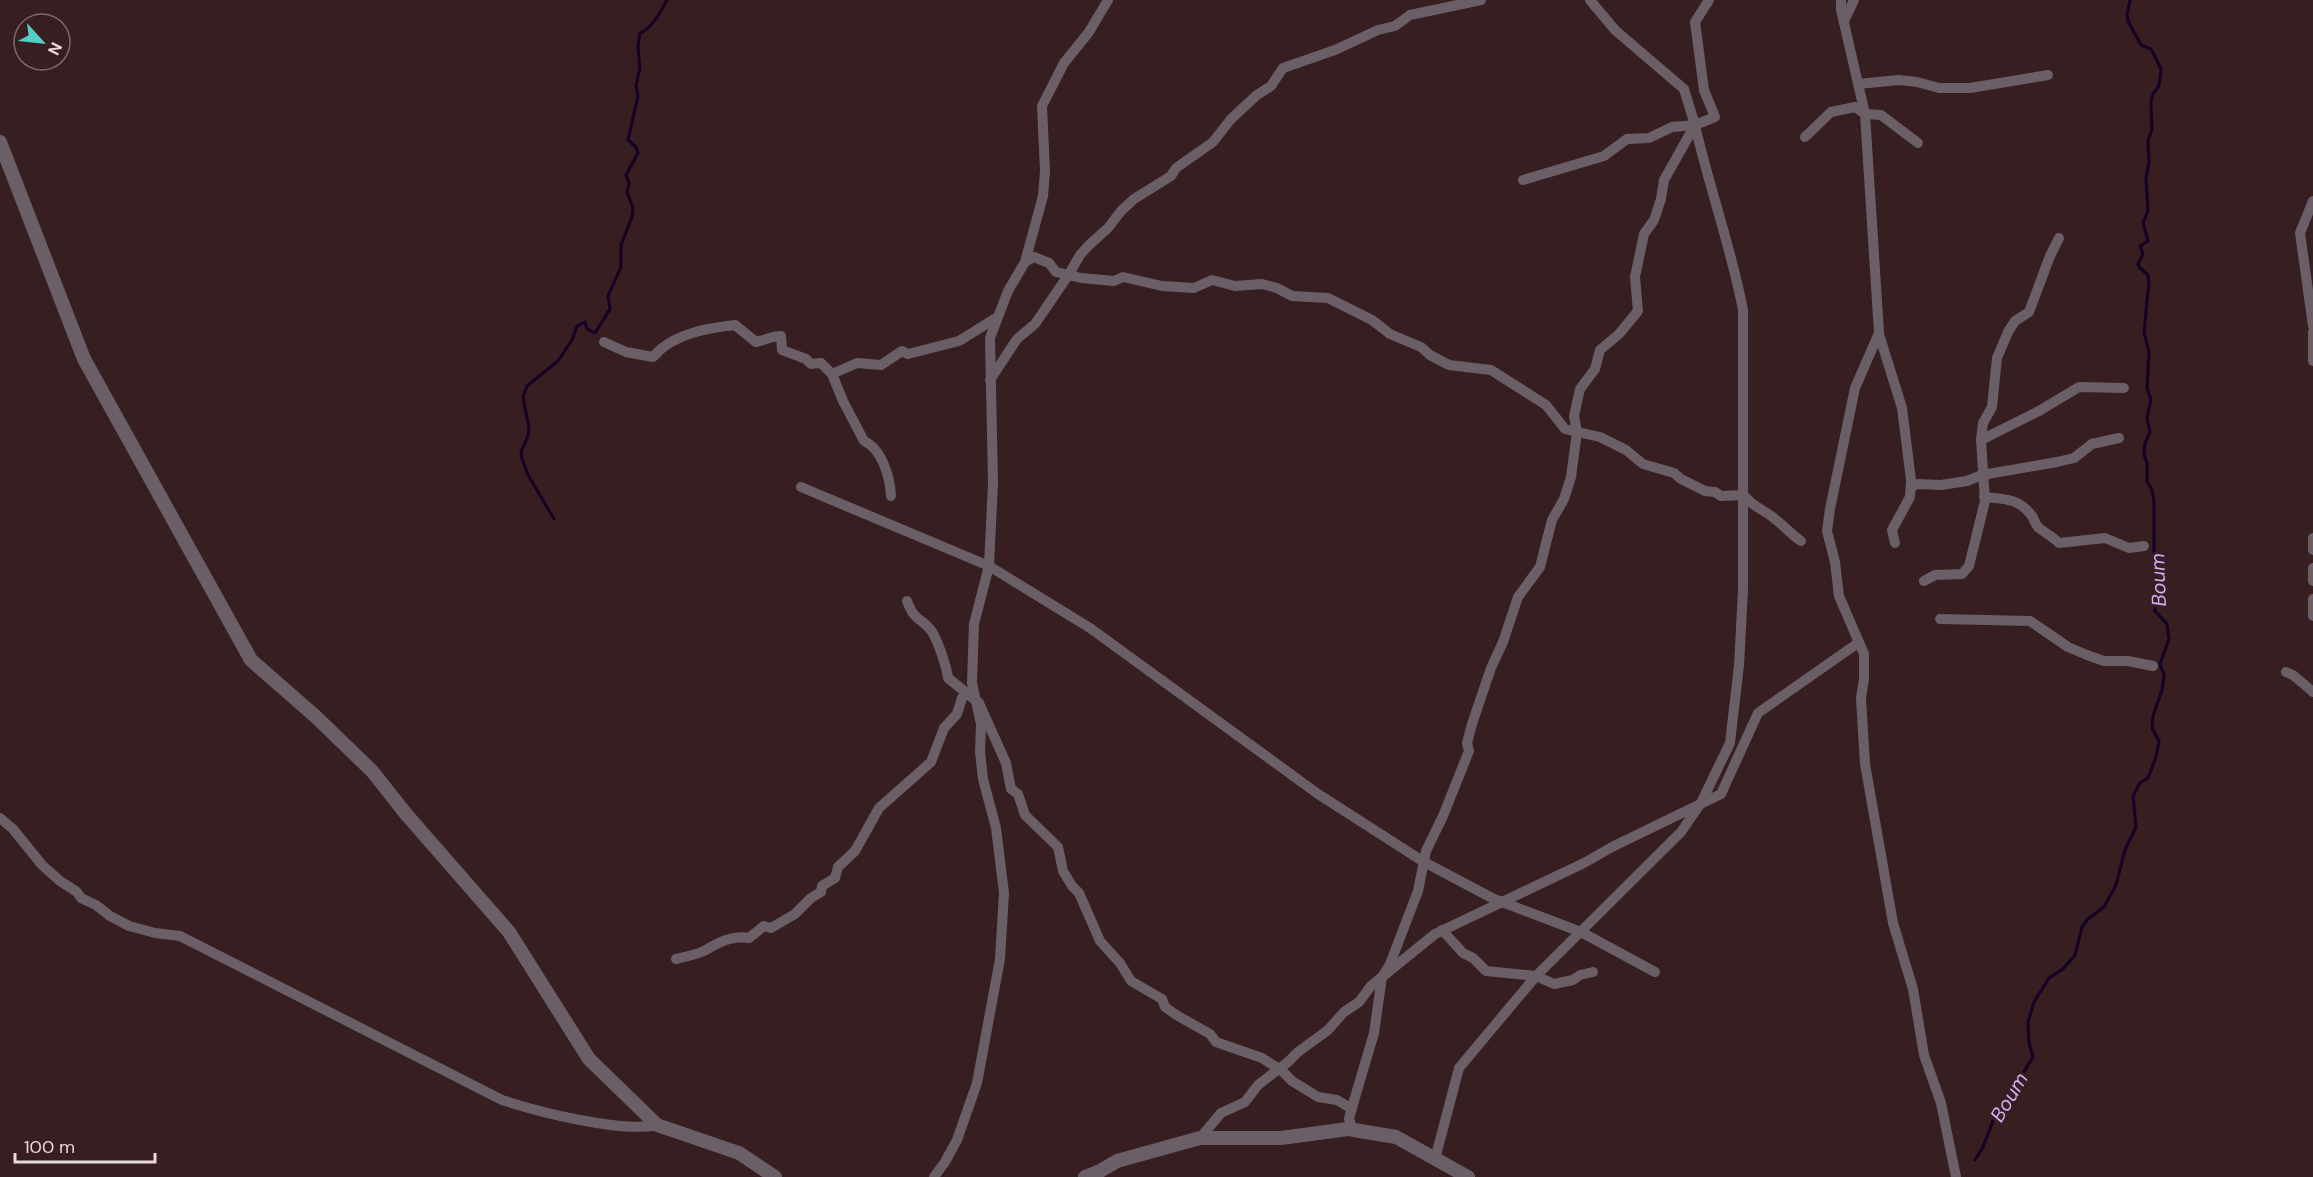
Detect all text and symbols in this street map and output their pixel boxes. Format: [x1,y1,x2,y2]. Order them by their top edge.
north arrow [12,12,72,72]
text: N [43,39,67,59]
water label: Boum [2144,553,2172,607]
water label: Boum [1984,1068,2034,1126]
scale bar [15,1126,154,1164]
text: 100 m [24,1135,75,1159]

